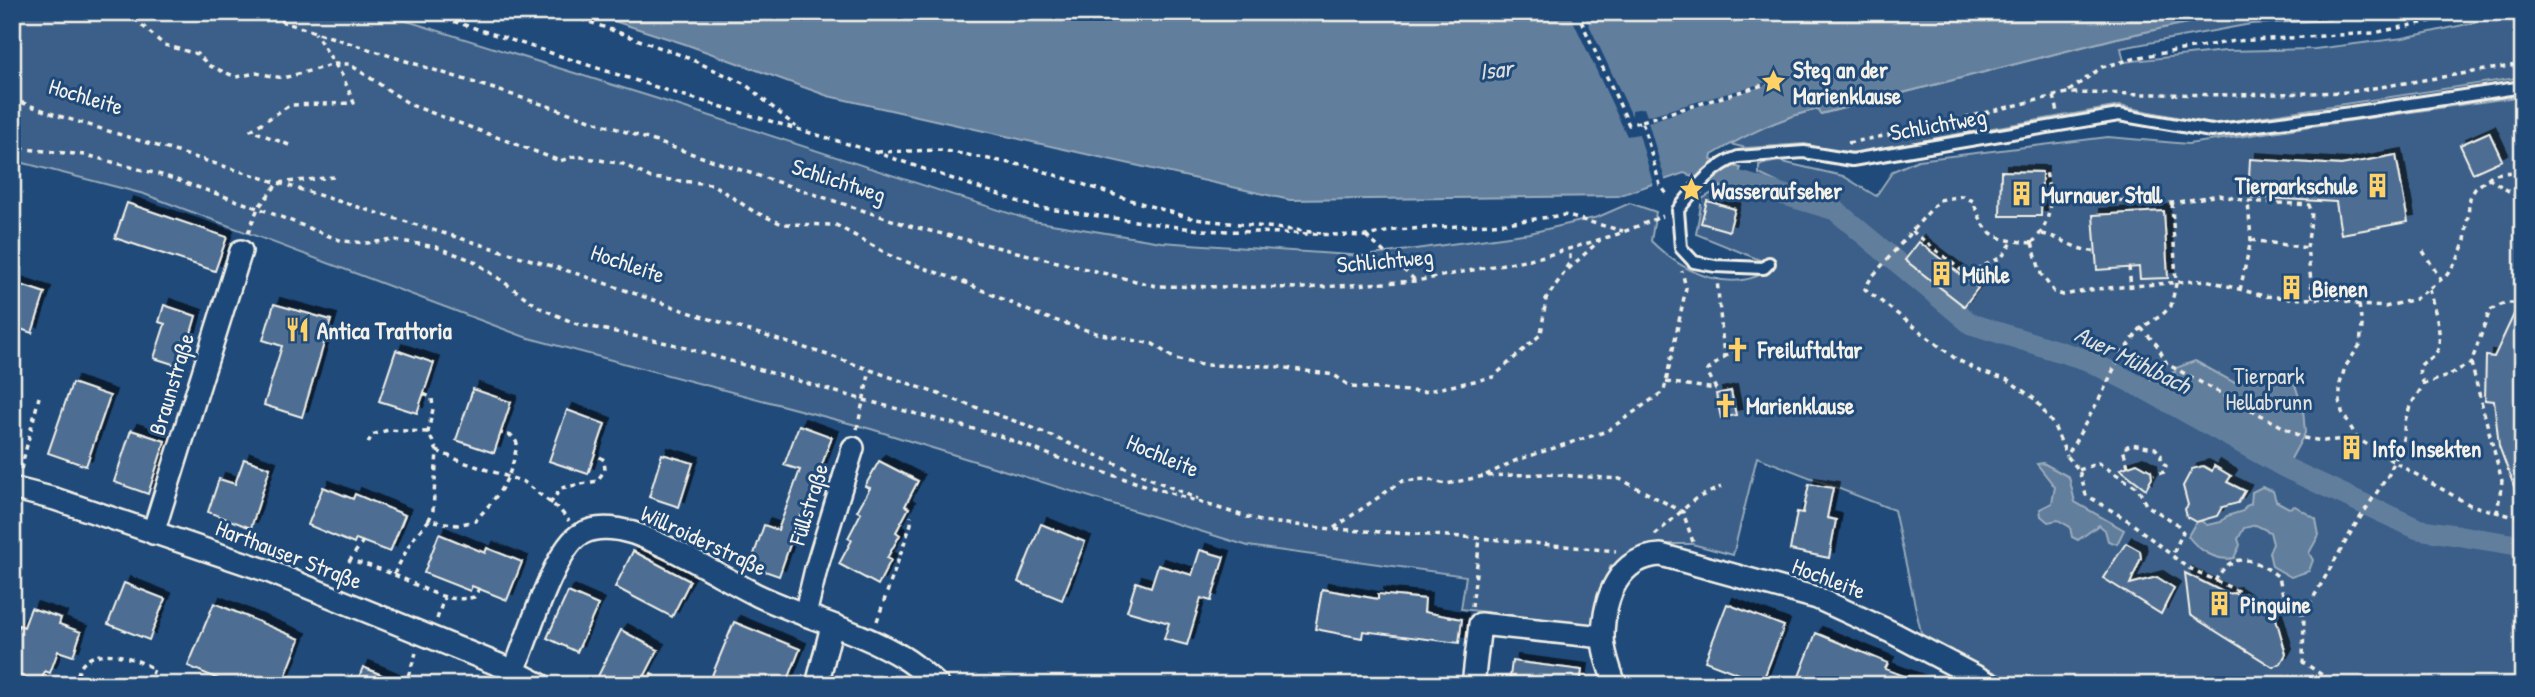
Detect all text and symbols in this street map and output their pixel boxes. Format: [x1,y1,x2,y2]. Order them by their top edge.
water label: Isar [1477,51,1517,87]
place label: Steg an der Marienklause [1793,54,1902,111]
place icon: Steg an der Marienklause [1759,68,1787,96]
street label: Hochleite [45,70,127,122]
street label: Schlichtweg [1888,100,1988,148]
street label: Schlichtweg [788,150,890,210]
place label: Tierparkschule [2234,170,2359,202]
building icon: Tierparkschule [2364,171,2392,199]
place label: Wasseraufseher [1711,175,1842,206]
place icon: Wasseraufseher [1677,176,1705,204]
place label: Murnauer Stall [2041,179,2163,210]
building icon: Murnauer Stall [2007,180,2035,208]
street label: Hochleite [587,236,669,290]
street label: Schlichtweg [1335,240,1435,280]
place label: Mühle [1962,259,2011,290]
building icon: Mühle [1928,260,1956,288]
place label: Bienen [2312,273,2368,304]
building icon: Bienen [2278,274,2306,302]
place label: Antica Trattoria [317,315,452,346]
restaurant icon: Antica Trattoria [283,316,311,344]
water label: Auer Mühlbach [2070,317,2198,402]
street label: Braunstraße [141,329,201,439]
place label: Freiluftaltar [1757,334,1862,365]
church icon: Freiluftaltar [1724,335,1752,363]
park label: Tierpark Hellabrunn [2225,360,2313,417]
place label: Marienklause [1746,390,1855,421]
church icon: Marienklause [1712,391,1740,419]
street label: Hochleite [1122,426,1204,484]
place label: Info Insekten [2372,433,2481,464]
building icon: Info Insekten [2338,434,2366,462]
street label: Füllstraße [781,459,835,550]
street label: Willroiderstraße [636,497,772,583]
street label: Harthauser Straße [211,512,367,596]
street label: Hochleite [1788,550,1870,606]
place label: Pinguine [2240,589,2312,621]
building icon: Pinguine [2206,590,2234,618]

